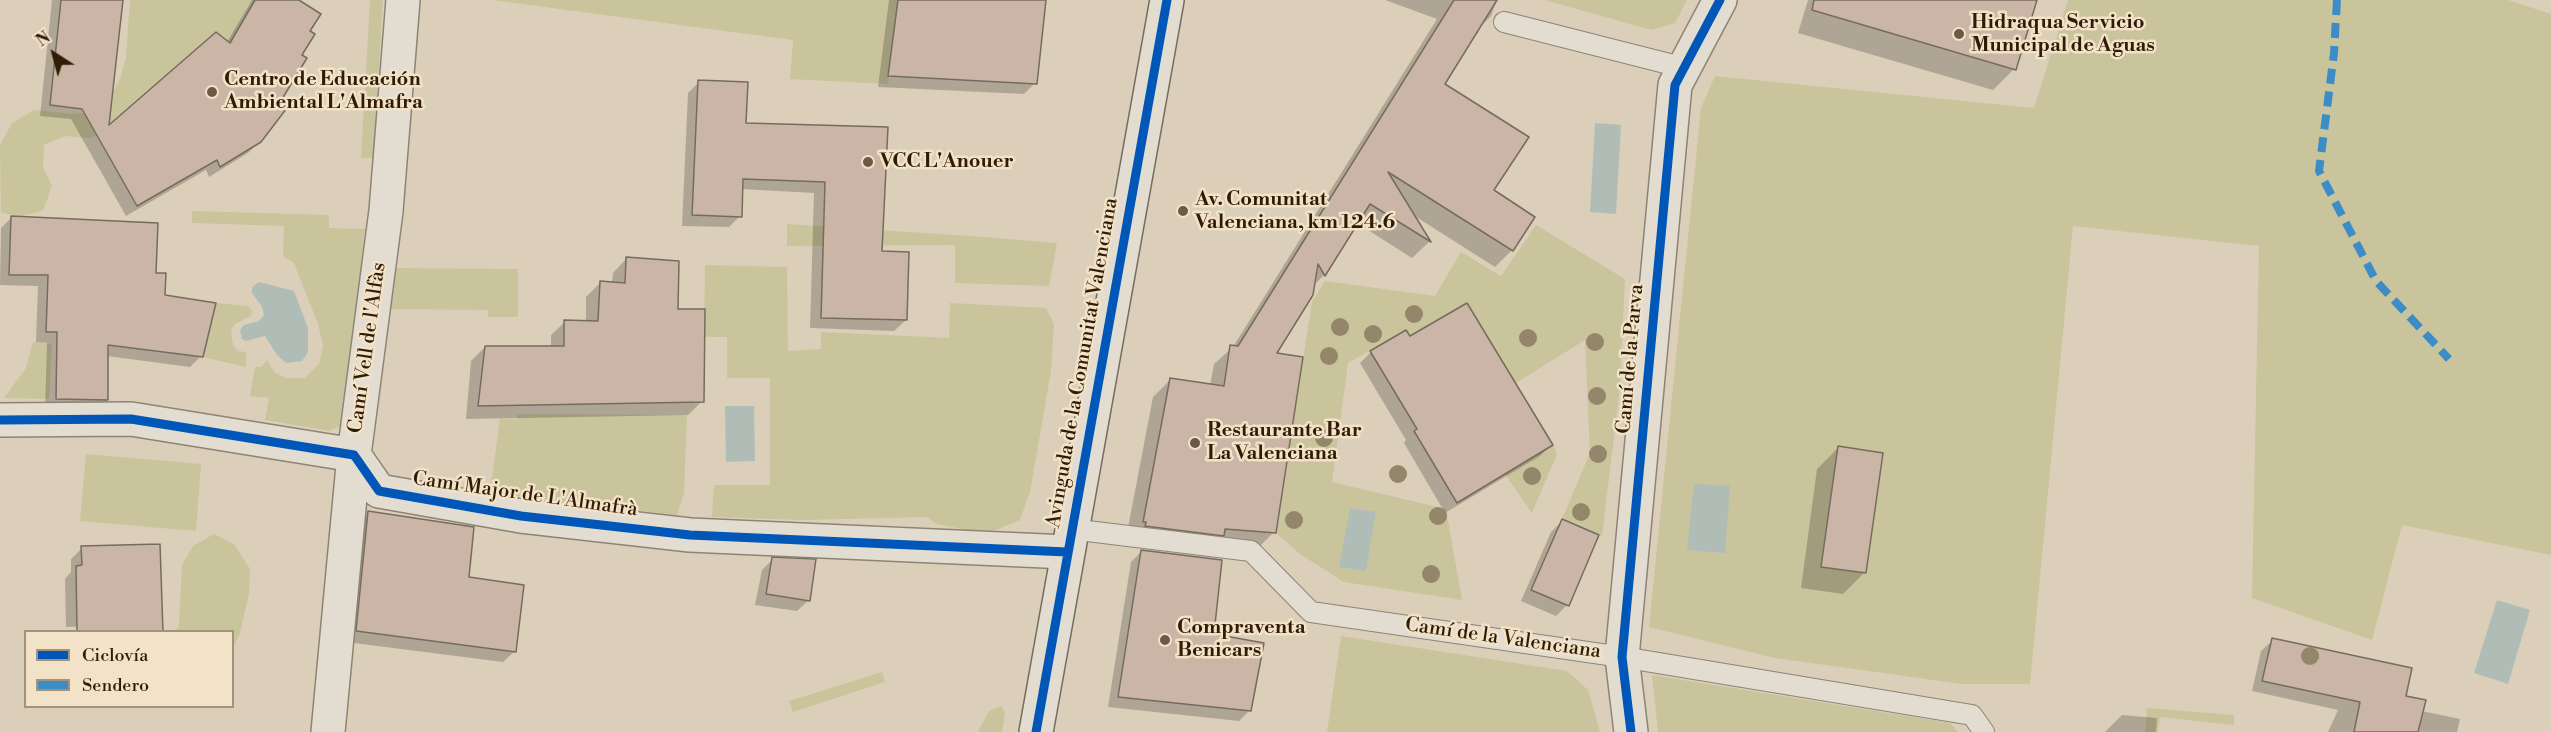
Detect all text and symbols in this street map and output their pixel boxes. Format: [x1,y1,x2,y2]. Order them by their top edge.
place label: Hidraqua Servicio Municipal de Aguas [1971,11,2155,58]
north arrow [24,24,84,84]
marker: Hidraqua Servicio Municipal de Aguas [1952,27,1966,41]
text: N [32,28,54,51]
place label: Centro de Educación Ambiental L'Almafra [224,68,423,115]
marker: Centro de Educación Ambiental L'Almafra [205,85,219,99]
place label: VCC L'Anouer [880,150,1014,174]
marker: VCC L'Anouer [861,155,875,169]
place label: Av. Comunitat Valenciana, km 124.6 [1195,188,1395,235]
street label: Avinguda de la Comunitat Valenciana [1042,196,1124,530]
marker: Av. Comunitat Valenciana, km 124.6 [1176,204,1190,218]
street label: Camí Vell de l'Alfàs [344,261,392,435]
street label: Camí de la Parva [1613,283,1649,435]
place label: Restaurante Bar La Valenciana [1207,419,1362,466]
marker: Restaurante Bar La Valenciana [1188,436,1202,450]
street label: Camí Major de L'Almafrà [411,467,639,523]
street label: Camí de la Valenciana [1404,613,1602,665]
place label: Compraventa Benicars [1177,616,1305,663]
legend [24,630,234,708]
marker: Compraventa Benicars [1158,633,1172,647]
text: Ciclovía [82,644,148,667]
text: Sendero [82,674,149,697]

